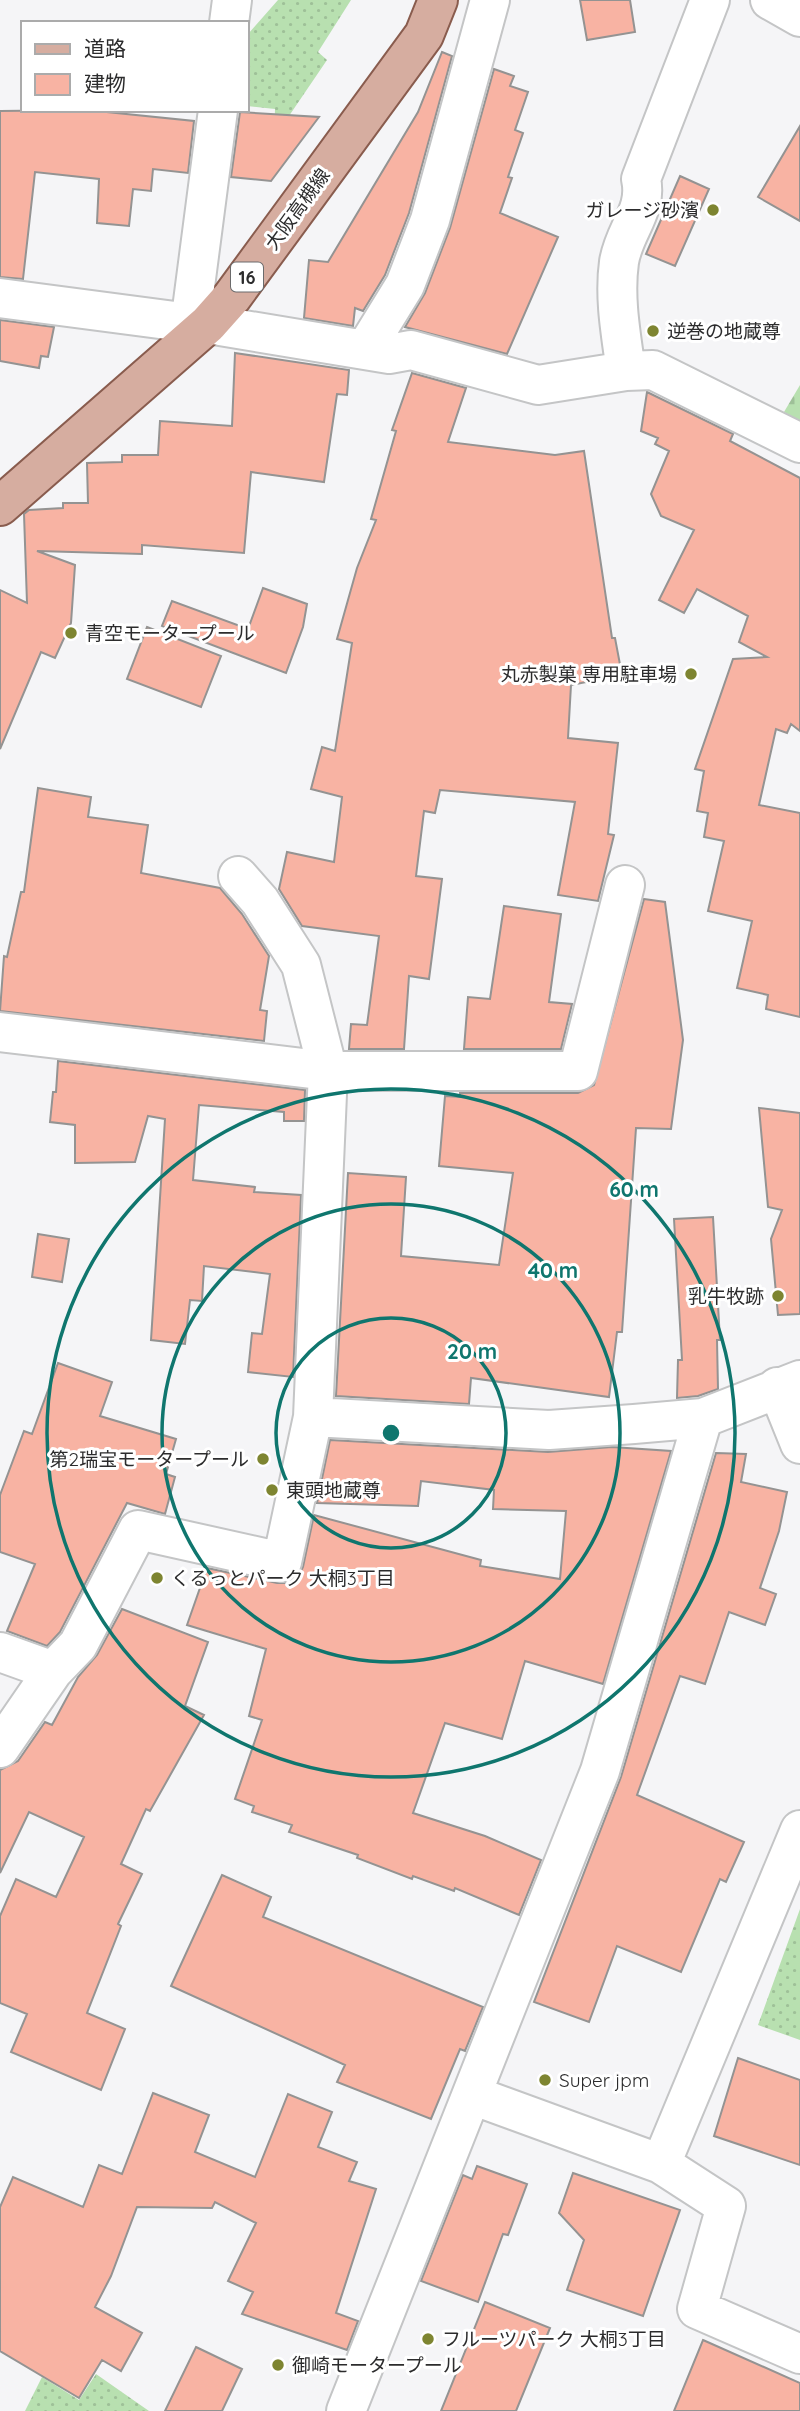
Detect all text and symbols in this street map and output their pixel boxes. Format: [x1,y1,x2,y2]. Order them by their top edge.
legend [21,21,248,112]
text: 道路 [84,35,126,61]
text: 建物 [84,70,126,96]
street label: 大阪高槻線 [259,164,335,254]
place label: ガレージ砂濱 [585,198,699,222]
marker: ガレージ砂濱 [705,202,721,218]
road number: 16 [231,262,263,292]
place label: 逆巻の地蔵尊 [667,319,781,343]
marker: 逆巻の地蔵尊 [645,323,661,339]
place label: 青空モータープール [85,621,255,645]
marker: 青空モータープール [63,625,79,641]
place label: 丸赤製菓 専用駐車場 [501,662,677,686]
marker: 丸赤製菓 専用駐車場 [683,666,699,682]
text: 60 m [609,1176,659,1202]
text: 40 m [528,1257,578,1283]
place label: 乳牛牧跡 [688,1284,764,1308]
marker: 乳牛牧跡 [770,1288,786,1304]
text: 20 m [447,1338,497,1364]
centre of rings [379,1421,403,1445]
place label: 第2瑞宝モータープール [50,1447,249,1471]
marker: 第2瑞宝モータープール [255,1451,271,1467]
place label: 東頭地蔵尊 [286,1478,381,1502]
marker: 東頭地蔵尊 [264,1482,280,1498]
place label: くるっとパーク 大桐3丁目 [171,1566,395,1590]
marker: くるっとパーク 大桐3丁目 [149,1570,165,1586]
place label: Super jpm [559,2068,649,2092]
marker: Super jpm [537,2072,553,2088]
place label: フルーツパーク 大桐3丁目 [442,2327,666,2351]
marker: フルーツパーク 大桐3丁目 [420,2331,436,2347]
place label: 御崎モータープール [292,2353,462,2377]
marker: 御崎モータープール [270,2357,286,2373]

